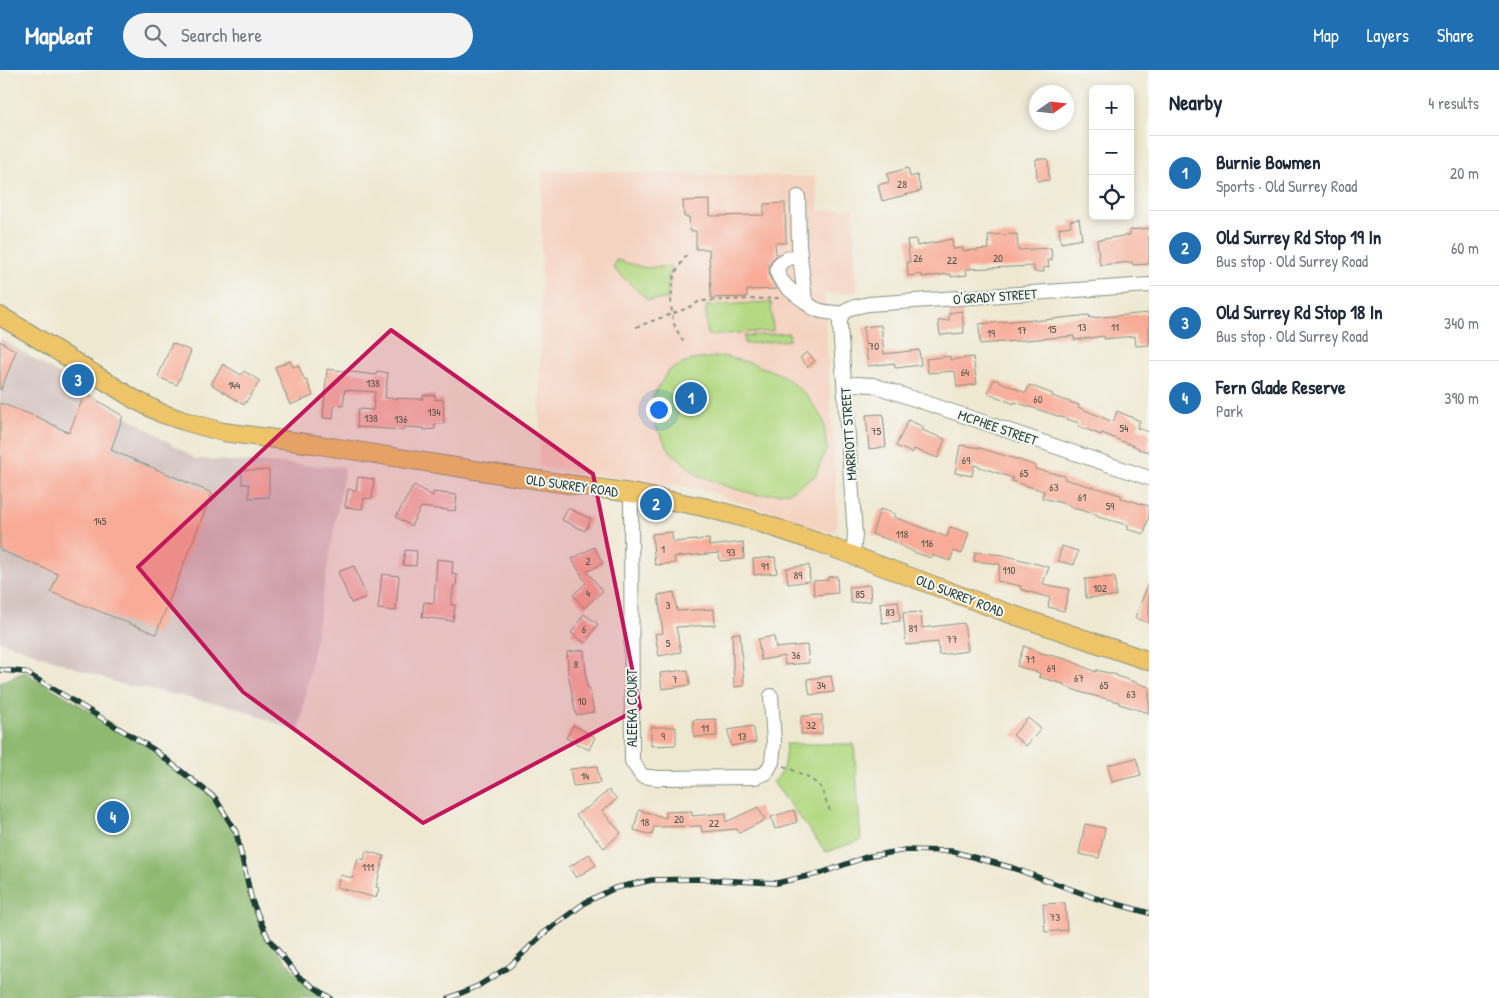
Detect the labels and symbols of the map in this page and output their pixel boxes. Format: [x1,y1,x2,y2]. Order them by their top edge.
north arrow [1029,85,1074,130]
house number: 28 [897,177,907,191]
house number: 26 [913,251,923,265]
house number: 20 [993,251,1003,265]
house number: 22 [947,253,957,267]
street label: O'GRADY STREET [952,284,1038,308]
house number: 13 [1078,320,1087,334]
house number: 11 [1111,320,1119,334]
house number: 15 [1048,322,1057,336]
house number: 17 [1017,323,1027,337]
house number: 19 [987,326,995,340]
house number: 70 [869,339,879,353]
pin: 3 [62,361,94,399]
house number: 64 [961,365,969,379]
house number: 138 [366,376,380,390]
house number: 144 [228,378,240,392]
pin: 1 [675,379,707,417]
street label: MARRIOTT STREET [835,386,861,481]
house number: 60 [1033,392,1043,406]
your location [646,397,672,423]
street label: MCPHEE STREET [956,404,1041,450]
house number: 134 [427,405,441,419]
house number: 138 [364,411,378,425]
house number: 136 [394,412,408,426]
house number: 54 [1120,421,1128,435]
house number: 75 [871,424,881,438]
house number: 69 [962,453,970,467]
house number: 65 [1019,466,1029,480]
street label: OLD SURREY ROAD [525,469,620,501]
house number: 63 [1049,480,1059,494]
pin: 2 [640,485,672,523]
house number: 61 [1078,490,1086,504]
house number: 59 [1106,499,1114,513]
house number: 145 [94,514,107,528]
house number: 118 [896,527,909,541]
house number: 116 [921,536,934,550]
house number: 1 [661,542,665,556]
house number: 93 [727,545,736,559]
house number: 2 [585,554,591,568]
house number: 91 [761,559,769,573]
house number: 110 [1003,563,1016,577]
house number: 89 [794,568,802,582]
street label: OLD SURREY ROAD [913,569,1007,621]
house number: 102 [1093,581,1107,595]
house number: 4 [586,586,590,600]
house number: 85 [855,587,865,601]
house number: 3 [666,598,671,612]
house number: 83 [885,605,895,619]
house number: 81 [909,621,917,635]
house number: 6 [582,622,587,636]
house number: 77 [947,632,957,646]
house number: 5 [666,636,671,650]
house number: 36 [791,648,801,662]
house number: 71 [1025,652,1035,666]
house number: 8 [574,657,579,671]
house number: 69 [1047,661,1055,675]
street label: ALEEKA COURT [622,669,641,747]
house number: 67 [1074,671,1084,685]
house number: 7 [672,672,678,686]
house number: 34 [816,678,826,692]
house number: 65 [1099,678,1109,692]
house number: 63 [1126,687,1136,701]
house number: 10 [578,694,587,708]
house number: 32 [806,718,816,732]
house number: 11 [701,721,709,735]
house number: 9 [661,729,665,743]
house number: 13 [738,729,747,743]
house number: 14 [581,769,589,783]
pin: 4 [97,798,129,836]
house number: 20 [674,812,684,826]
house number: 18 [641,815,650,829]
house number: 22 [709,816,719,830]
house number: 111 [362,860,374,874]
house number: 73 [1050,910,1060,924]

